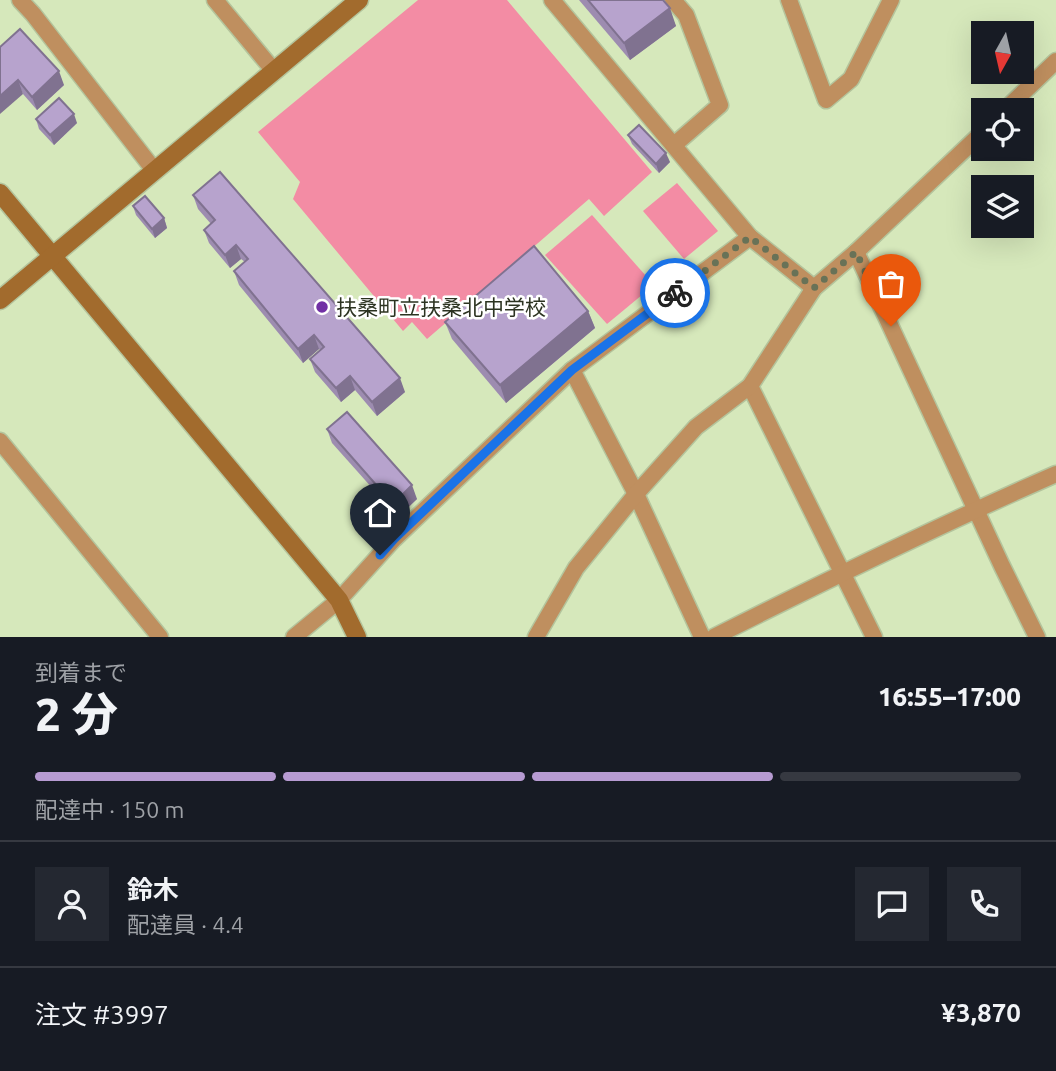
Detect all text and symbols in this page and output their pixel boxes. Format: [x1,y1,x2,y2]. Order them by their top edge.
north arrow [971,21,1034,84]
map controls [971,21,1034,238]
button: locate [971,98,1034,161]
button: layers [971,175,1034,238]
pin [861,254,921,326]
courier [640,258,710,328]
icon: bag [872,265,910,303]
icon: bike [656,274,694,312]
place label: 扶桑町立扶桑北中学校 [336,295,546,319]
marker: 扶桑町立扶桑北中学校 [314,299,330,315]
pin [350,483,410,555]
icon: home [361,494,399,532]
text: 到着まで [35,660,127,685]
text: 16:55–17:00 [878,682,1021,711]
text: 2 分 [35,688,118,740]
text: 配達中 · 150 m [35,797,184,822]
button: person [35,867,109,941]
button: chat [855,867,929,941]
button: phone [947,867,1021,941]
text: 鈴木 [127,875,179,904]
text: 配達員 · 4.4 [127,912,244,937]
text: ¥3,870 [941,998,1021,1027]
text: 注文 #3997 [35,1000,169,1029]

